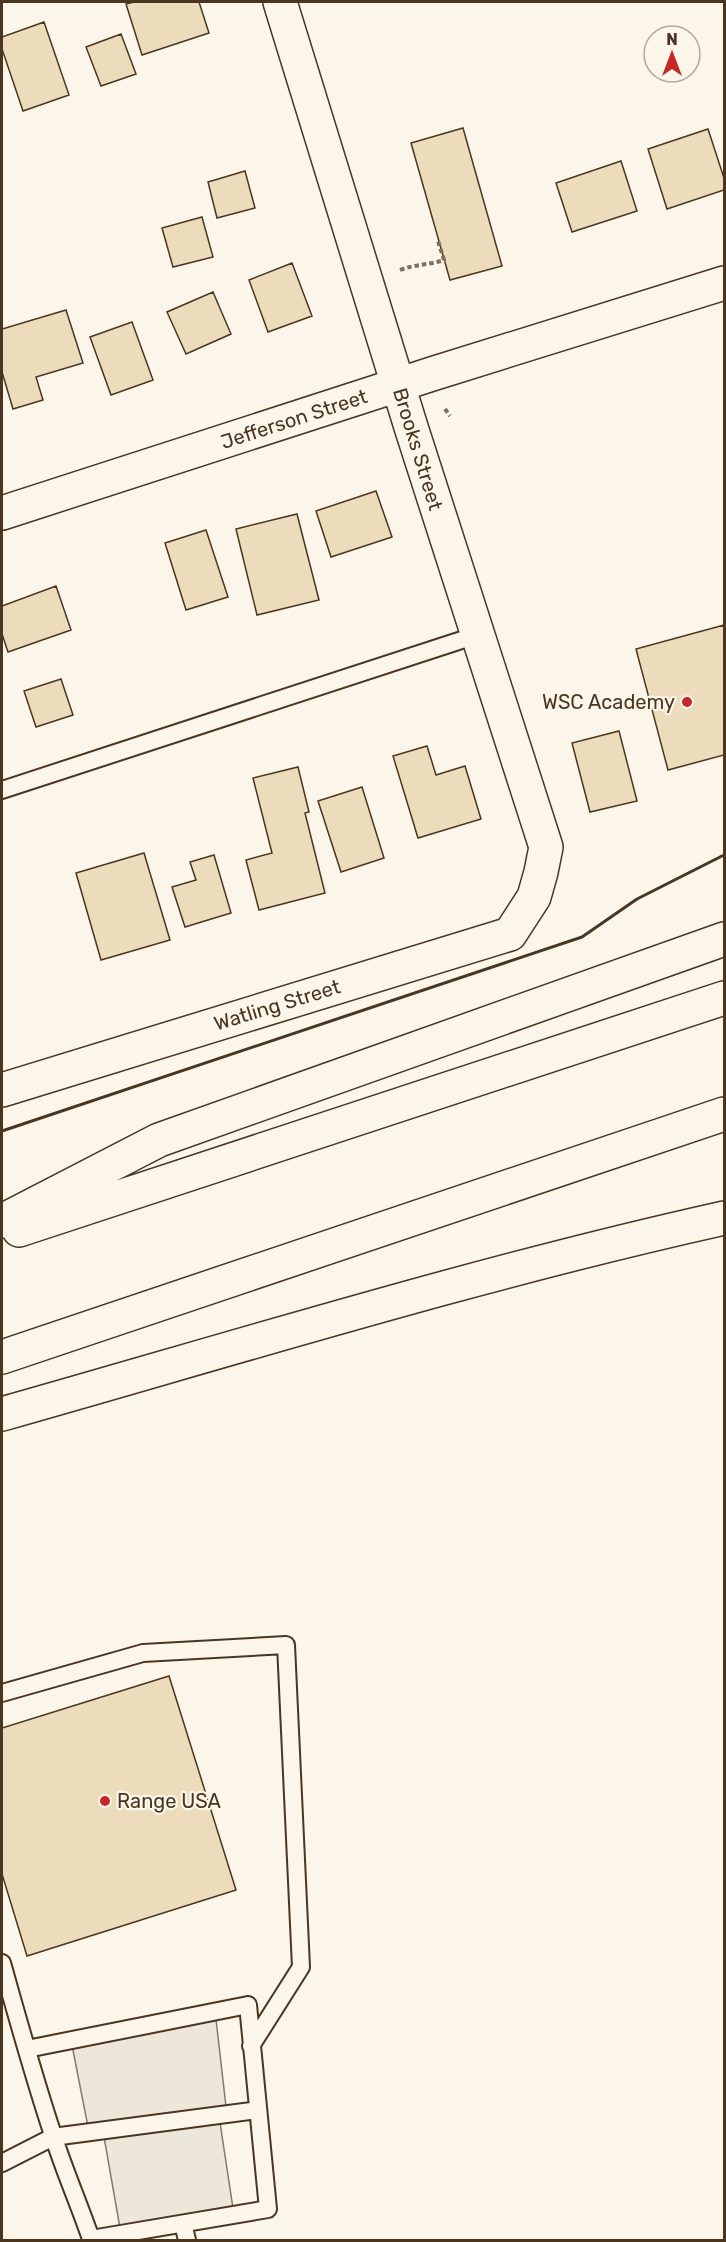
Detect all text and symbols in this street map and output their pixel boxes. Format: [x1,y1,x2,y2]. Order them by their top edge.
north arrow [642,24,702,84]
text: N [666,30,678,49]
street label: Jefferson Street [218,384,371,454]
street label: Brooks Street [388,385,448,513]
place label: WSC Academy [542,690,675,714]
marker: WSC Academy [680,695,694,709]
street label: Watling Street [211,974,343,1036]
place label: Range USA [117,1789,221,1813]
marker: Range USA [98,1794,112,1808]

